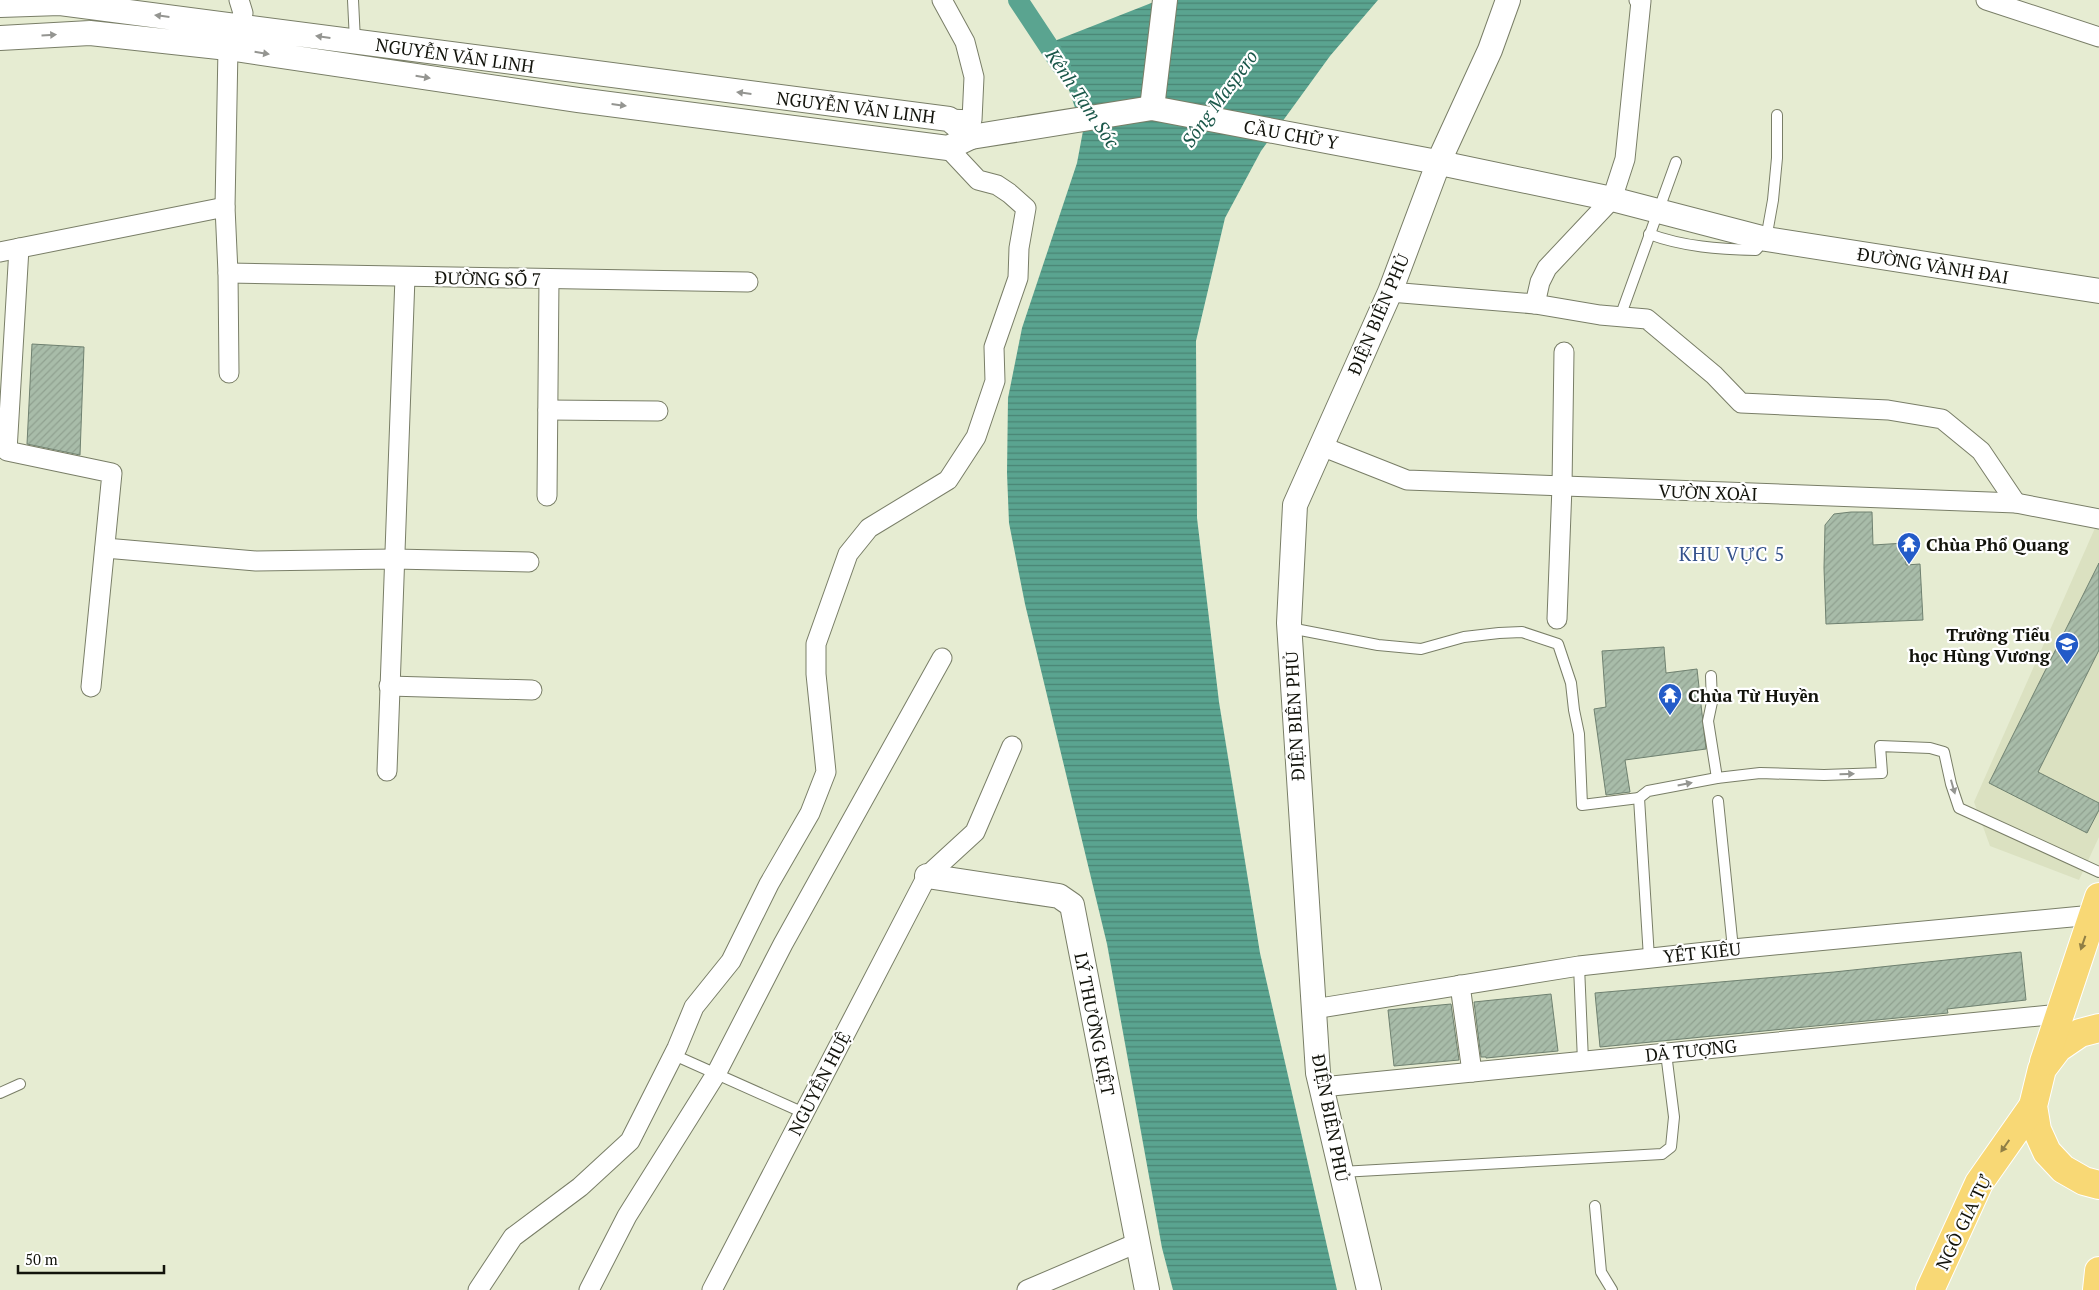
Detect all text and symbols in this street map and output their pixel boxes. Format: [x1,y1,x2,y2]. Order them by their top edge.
one-way arrow [153,12,169,20]
one-way arrow [41,30,57,38]
street label: NGUYỄN VĂN LINH [374,32,536,78]
one-way arrow [315,33,331,41]
water label: Kênh Tam Sóc [1040,43,1126,153]
water label: Sông Maspero [1175,44,1263,152]
one-way arrow [255,49,271,57]
one-way arrow [415,73,431,81]
street label: NGUYỄN VĂN LINH [775,85,937,129]
one-way arrow [736,89,752,97]
one-way arrow [611,101,627,109]
street label: CẦU CHỮ Y [1242,114,1341,154]
street label: ĐƯỜNG VÀNH ĐAI [1856,241,2010,289]
street label: ĐIỆN BIÊN PHỦ [1342,250,1414,378]
street label: ĐƯỜNG SỐ 7 [434,265,542,291]
street label: VƯỜN XOÀI [1658,478,1758,506]
temple icon: Chùa Phổ Quang [1896,531,1922,565]
place label: Chùa Phổ Quang [1926,532,2070,556]
district label: KHU VỰC 5 [1679,541,1785,566]
place label: Trường Tiểu học Hùng Vương [1909,622,2051,667]
school or university icon: Trường Tiểu học Hùng Vương [2054,631,2080,665]
street label: ĐIỆN BIÊN PHỦ [1279,651,1309,781]
temple icon: Chùa Từ Huyền [1657,682,1683,716]
place label: Chùa Từ Huyền [1688,683,1820,707]
one-way arrow [1839,770,1855,778]
one-way arrow [1949,779,1957,794]
one-way arrow [1678,780,1693,788]
street label: YẾT KIÊU [1662,936,1742,968]
one-way arrow [2079,936,2086,951]
street label: LÝ THƯỜNG KIỆT [1069,950,1121,1098]
street label: NGUYỄN HUỆ [782,1027,856,1139]
street label: DÃ TƯỢNG [1644,1033,1738,1067]
street label: ĐIỆN BIÊN PHỦ [1307,1052,1355,1184]
one-way arrow [2000,1139,2010,1153]
street label: NGÔ GIA TỰ [1930,1170,1996,1274]
scale bar [18,1242,164,1274]
text: 50 m [25,1249,58,1269]

